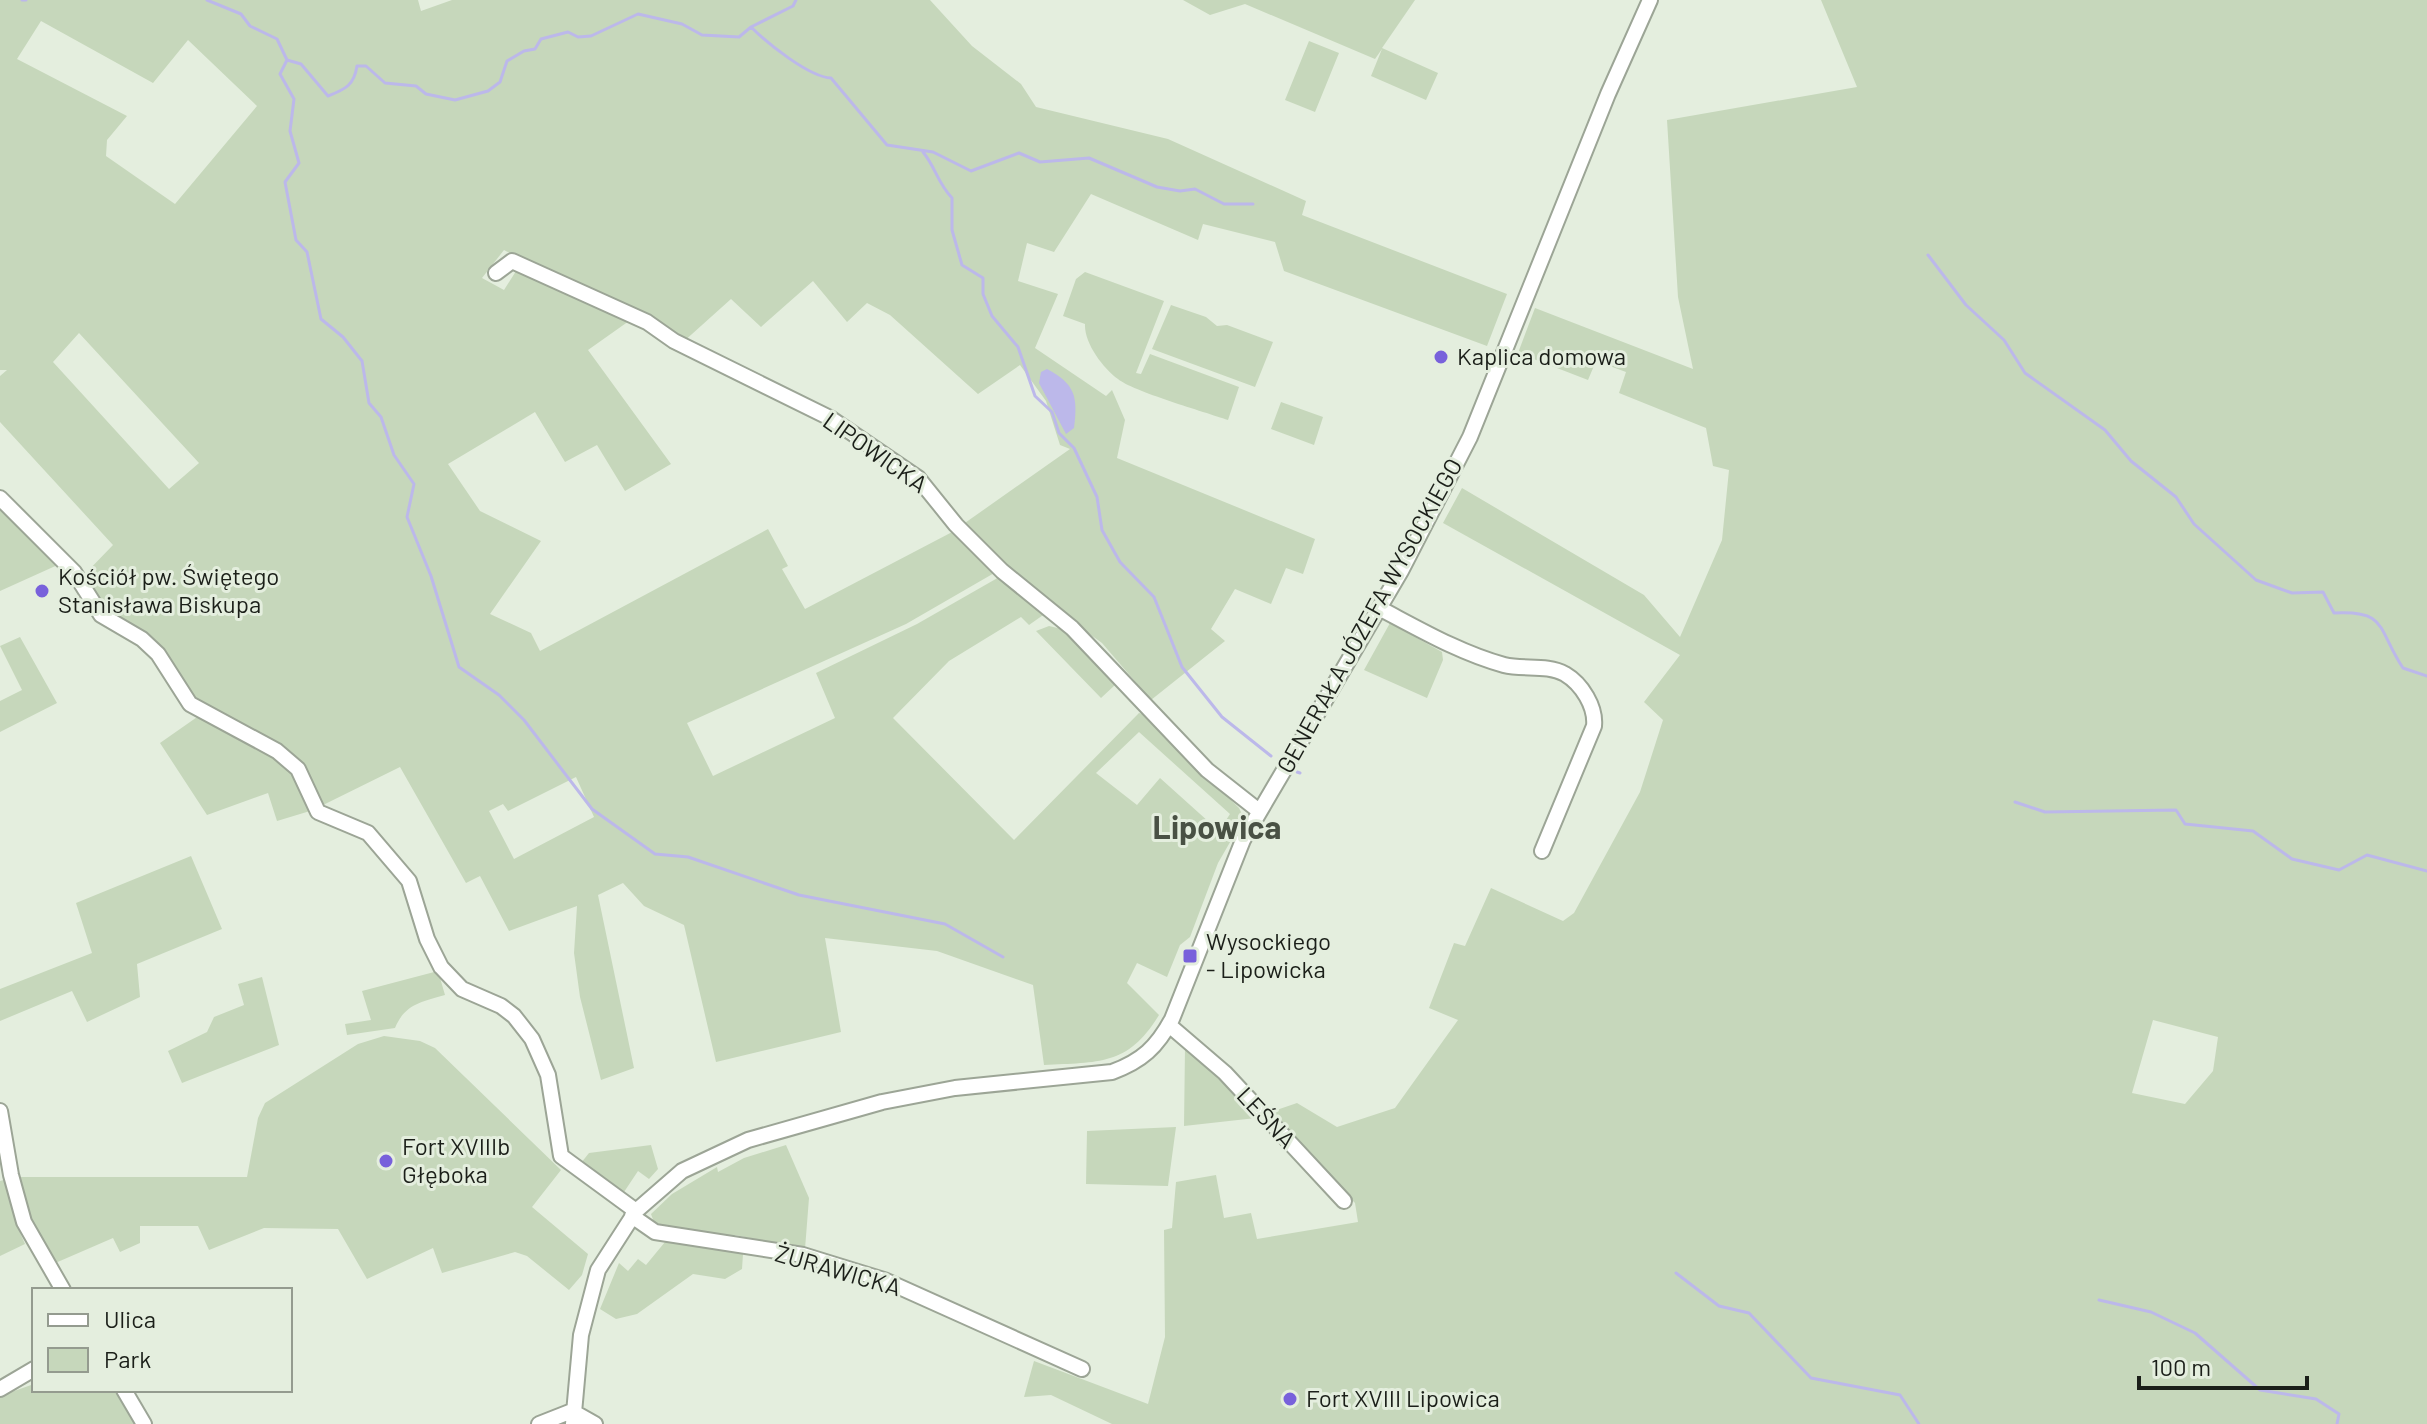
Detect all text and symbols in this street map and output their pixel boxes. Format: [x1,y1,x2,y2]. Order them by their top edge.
place label: Kaplica domowa [1457,341,1626,370]
marker: Kaplica domowa [1432,348,1450,366]
street label: LIPOWICKA [818,405,934,498]
street label: GENERAŁA JÓZEFA WYSOCKIEGO [1270,453,1468,778]
place label: Kościół pw. Świętego Stanisława Biskupa [58,561,279,618]
marker: Kościół pw. Świętego Stanisława Biskupa [33,582,51,600]
district label: Lipowica [1153,807,1281,845]
place label: Wysockiego - Lipowicka [1206,926,1331,983]
marker: Wysockiego - Lipowicka [1181,947,1199,965]
street label: LEŚNA [1232,1080,1303,1154]
place label: Fort XVIIIb Głęboka [402,1131,510,1188]
marker: Fort XVIIIb Głęboka [377,1152,395,1170]
street label: ŻURAWICKA [772,1238,905,1301]
legend [32,1288,292,1392]
text: Ulica [104,1304,156,1333]
scale bar [2139,1340,2307,1390]
text: Park [104,1344,151,1373]
text: 100 m [2151,1352,2211,1381]
place label: Fort XVIII Lipowica [1306,1383,1500,1412]
marker: Fort XVIII Lipowica [1281,1390,1299,1408]

